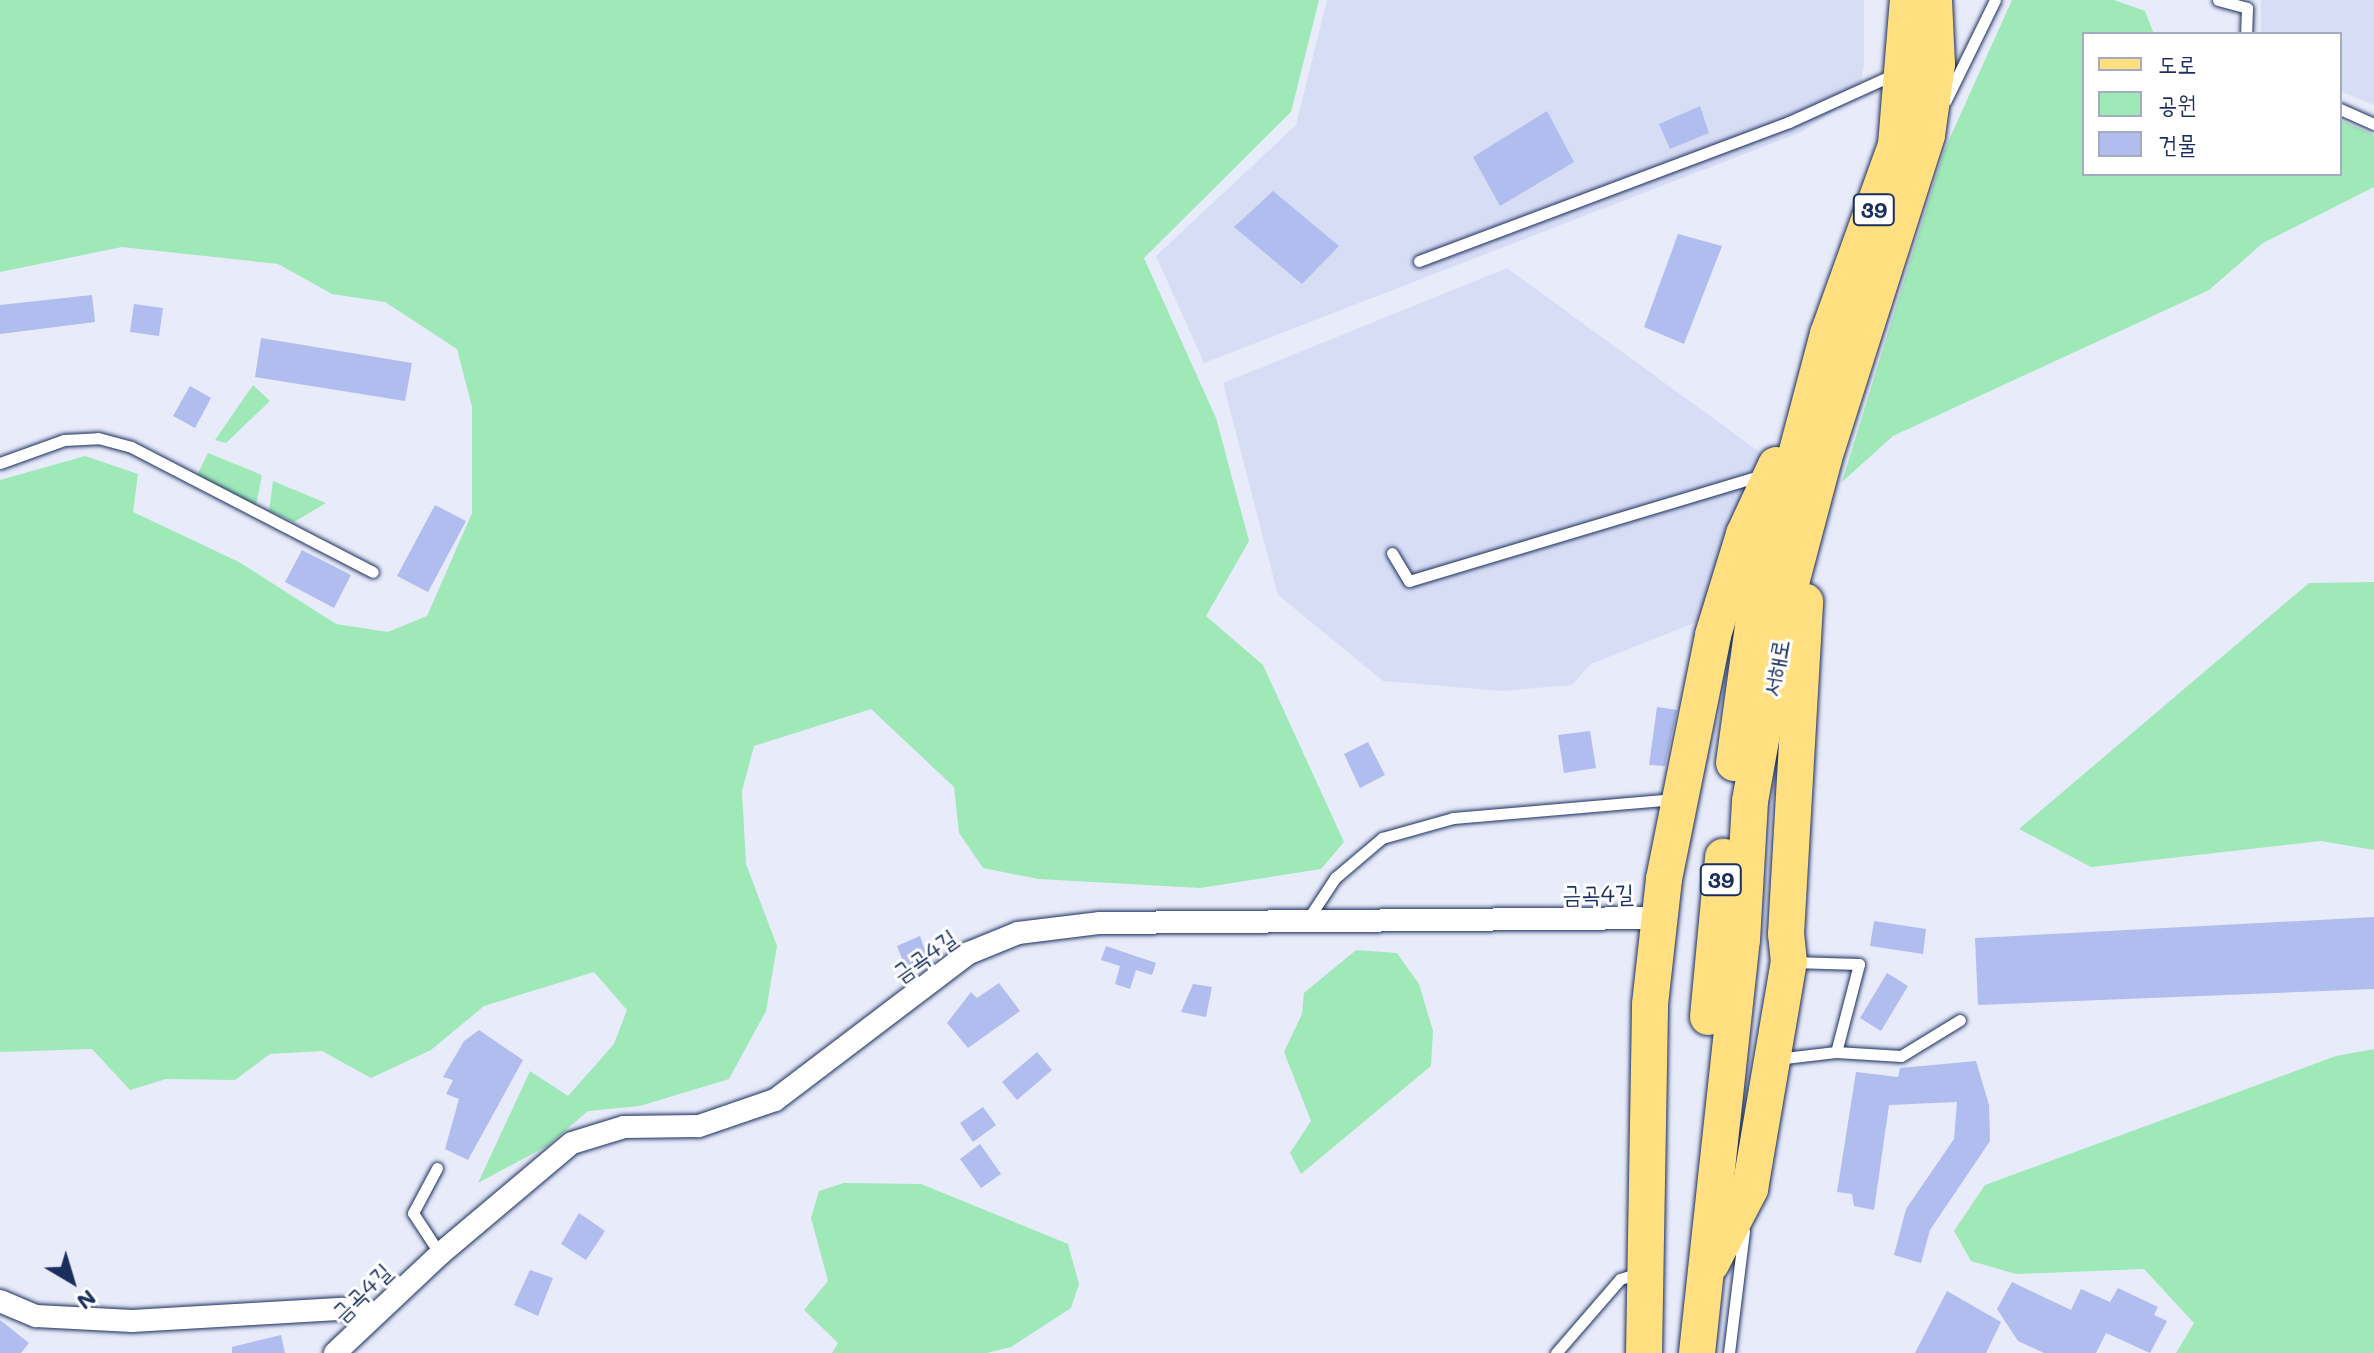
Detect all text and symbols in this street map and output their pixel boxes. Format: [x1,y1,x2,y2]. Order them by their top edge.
legend [2082,32,2342,176]
text: 도로 [2158,48,2197,79]
text: 공원 [2158,88,2197,119]
text: 건물 [2158,128,2197,159]
road number: 39 [1852,192,1896,228]
street label: 서해로 [1756,637,1794,699]
road number: 39 [1699,862,1743,898]
street label: 금곡4길 [1562,878,1634,908]
street label: 금곡4길 [886,923,962,987]
north arrow [32,1241,112,1321]
street label: 금곡4길 [325,1257,397,1327]
text: N [72,1284,103,1317]

